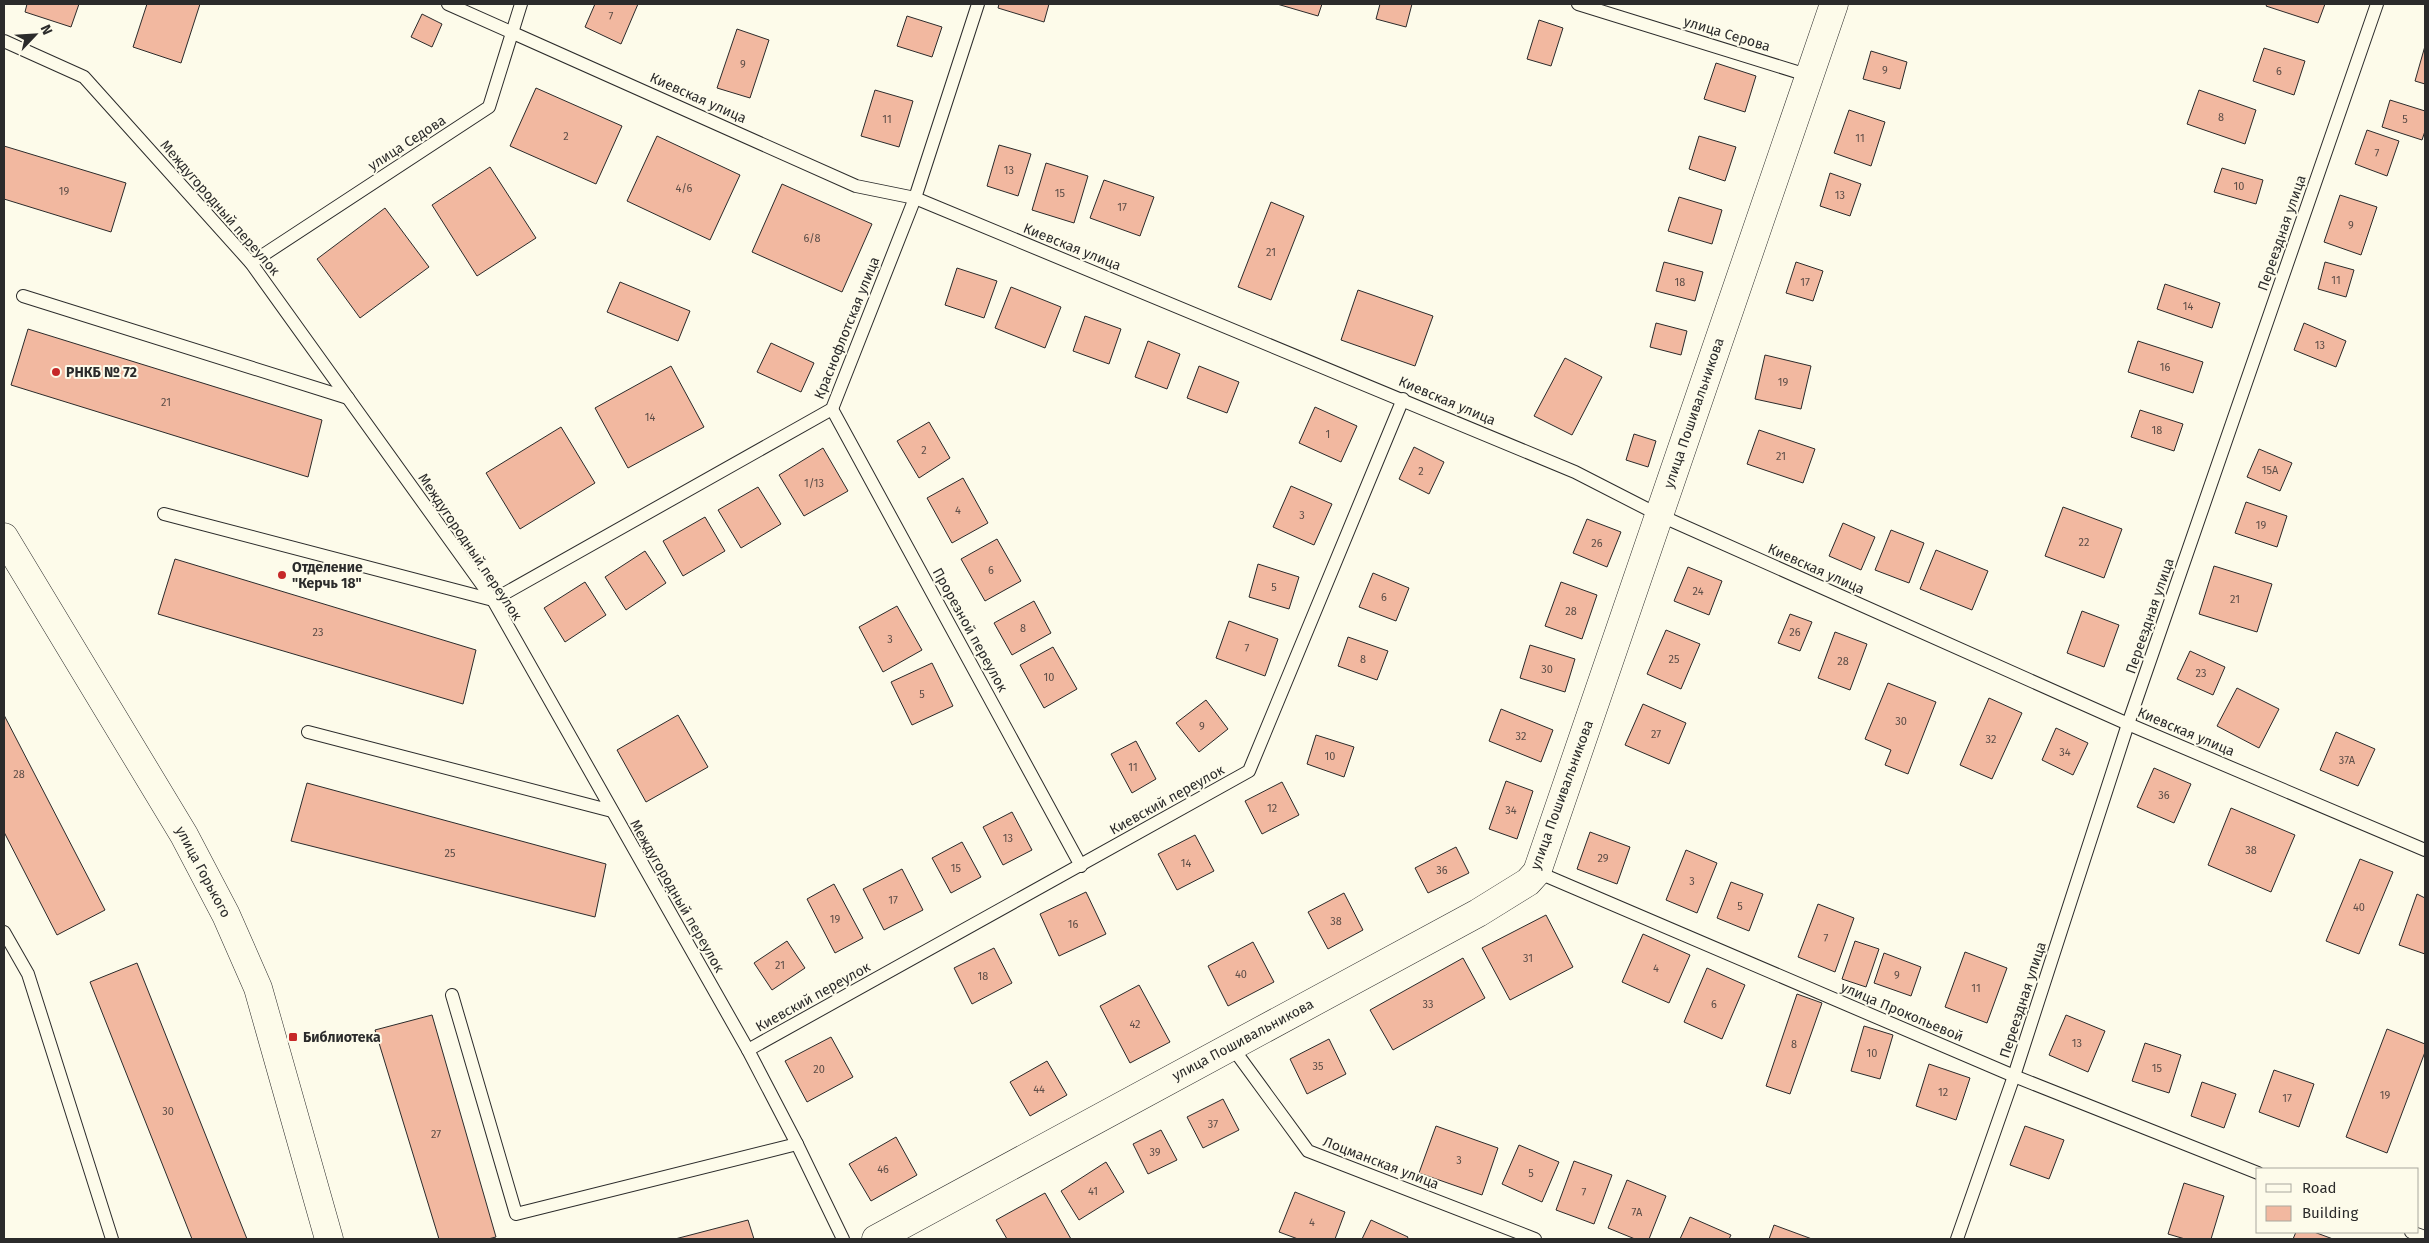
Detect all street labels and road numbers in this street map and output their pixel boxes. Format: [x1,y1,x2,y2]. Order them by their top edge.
street label: улица Серова [1682,13,1772,55]
street label: Киевская улица [647,69,749,127]
street label: улица Седова [365,112,449,174]
street label: Междугородный переулок [157,137,284,280]
street label: Переездная улица [2254,173,2310,293]
street label: Киевская улица [1021,220,1123,274]
street label: Краснофлотская улица [811,254,883,402]
street label: улица Пошивальникова [1660,336,1728,490]
street label: Киевская улица [1396,373,1498,429]
street label: Междугородный переулок [414,470,526,624]
street label: Киевская улица [1765,540,1867,598]
street label: Переездная улица [2122,556,2178,676]
street label: Прорезной переулок [929,565,1012,696]
street label: Киевская улица [2135,704,2237,760]
street label: улица Пошивальникова [1527,718,1597,872]
street label: Киевский переулок [1107,761,1228,839]
street label: Междугородный переулок [626,816,728,976]
street label: улица Горького [172,823,234,921]
street label: Переездная улица [1996,940,2050,1060]
street label: Киевский переулок [753,958,874,1036]
street label: улица Прокопьевой [1838,978,1966,1046]
street label: улица Пошивальникова [1169,995,1317,1085]
street label: Лоцманская улица [1321,1133,1441,1193]

